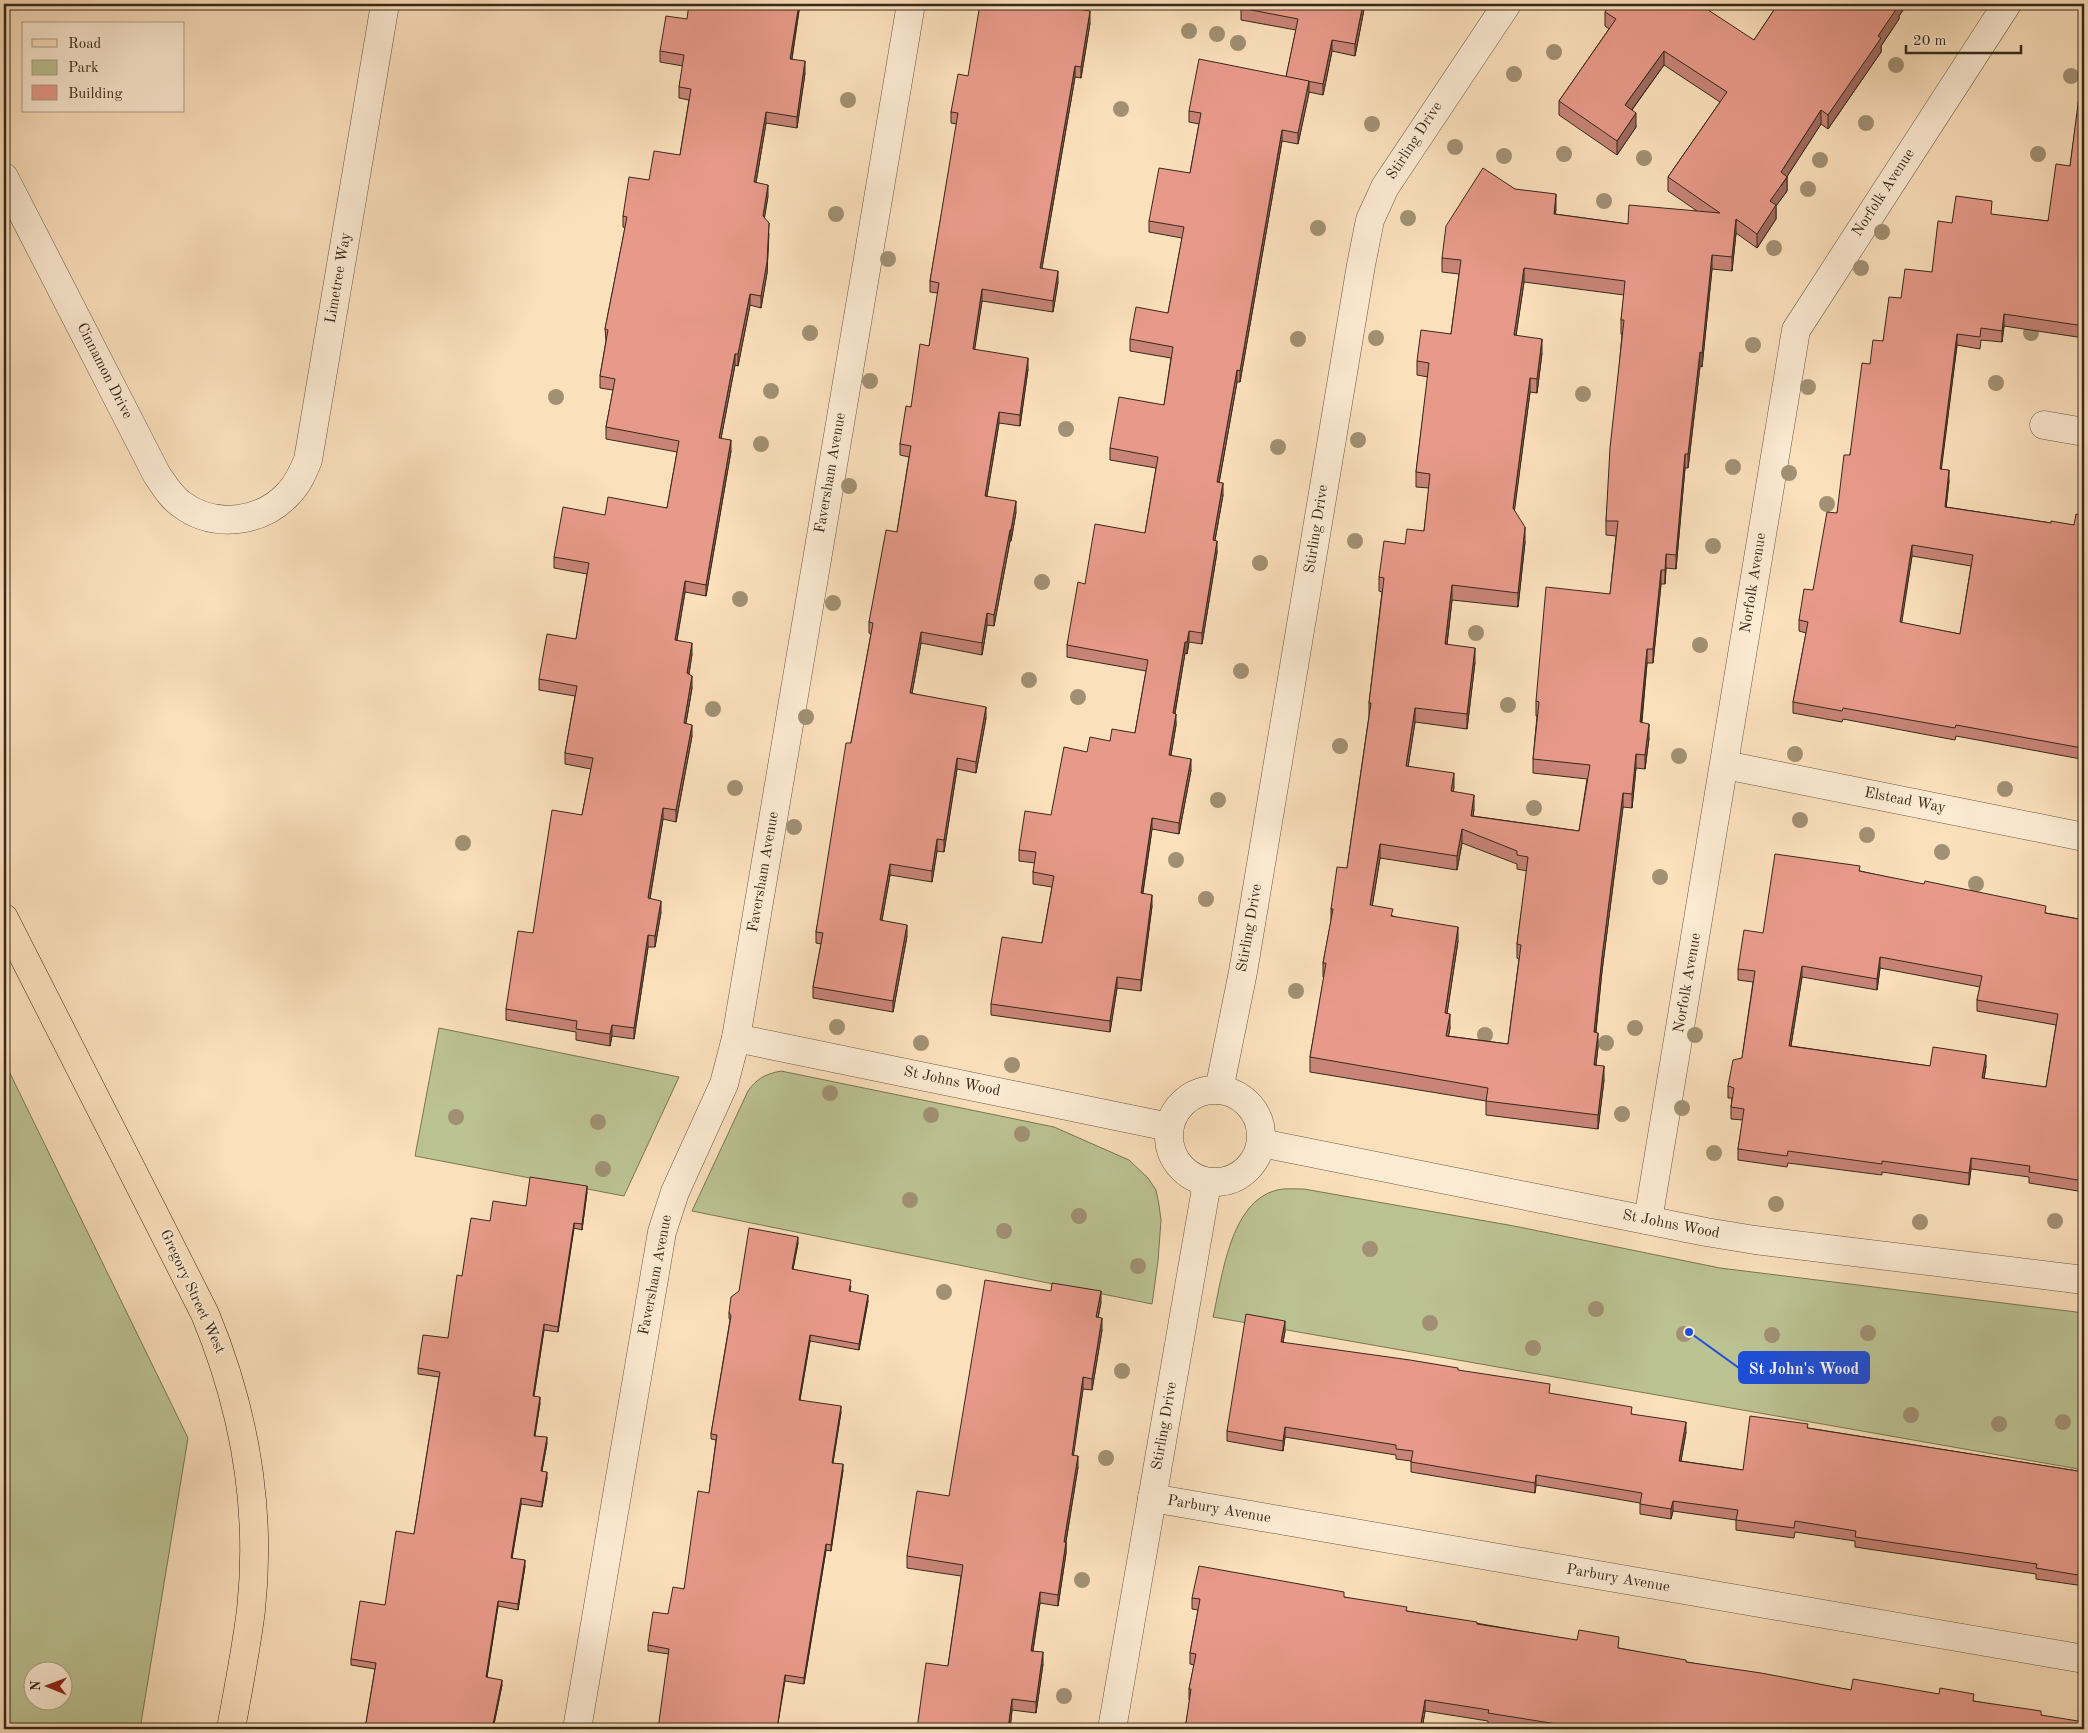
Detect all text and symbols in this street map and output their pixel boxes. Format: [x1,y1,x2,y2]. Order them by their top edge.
legend [22,22,185,112]
scale bar [1906,22,2020,54]
text: 20 m [1913,34,1947,49]
text: Road [68,37,102,52]
text: Park [68,61,99,76]
text: Building [68,87,123,102]
street label: Stirling Drive [1384,99,1446,183]
street label: Norfolk Avenue [1850,146,1918,240]
street label: Limetree Way [324,231,354,325]
street label: Cinnamon Drive [73,321,135,421]
street label: Faversham Avenue [813,411,849,534]
street label: Stirling Drive [1303,484,1331,574]
street label: Norfolk Avenue [1739,532,1769,634]
street label: Elstead Way [1863,786,1947,816]
street label: Faversham Avenue [746,810,782,933]
street label: Stirling Drive [1235,883,1265,973]
street label: Norfolk Avenue [1672,932,1704,1034]
street label: St Johns Wood [902,1064,1002,1100]
street label: St Johns Wood [1621,1208,1721,1242]
street label: Faversham Avenue [637,1213,675,1336]
street label: Gregory Street West [157,1228,227,1356]
callout: St John's Wood [1739,1352,1869,1383]
text: St John's Wood [1749,1362,1860,1378]
street label: Stirling Drive [1150,1381,1180,1471]
street label: Parbury Avenue [1166,1494,1272,1526]
street label: Parbury Avenue [1565,1563,1671,1595]
north arrow [22,1660,72,1710]
text: N [29,1680,43,1691]

